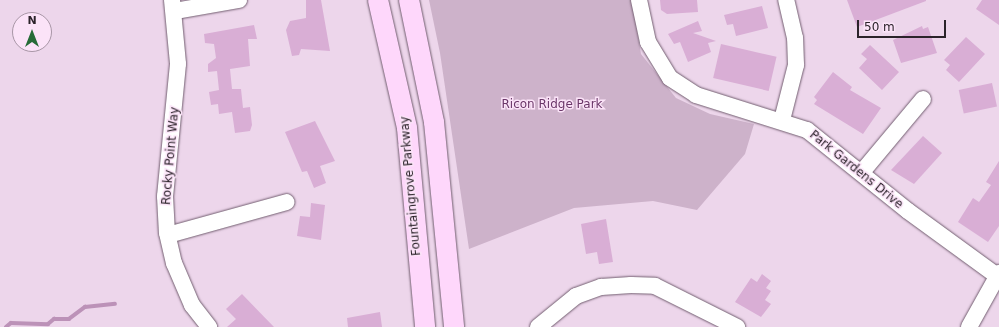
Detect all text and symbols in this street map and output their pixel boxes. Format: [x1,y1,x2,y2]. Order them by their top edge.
north arrow [12,12,52,52]
scale bar [859,12,948,38]
text: N [27,14,37,27]
text: 50 m [864,20,895,34]
park label: Ricon Ridge Park [501,98,603,112]
street label: Rocky Point Way [160,106,182,206]
street label: Fountaingrove Parkway [398,116,424,256]
street label: Park Gardens Drive [806,128,906,212]

